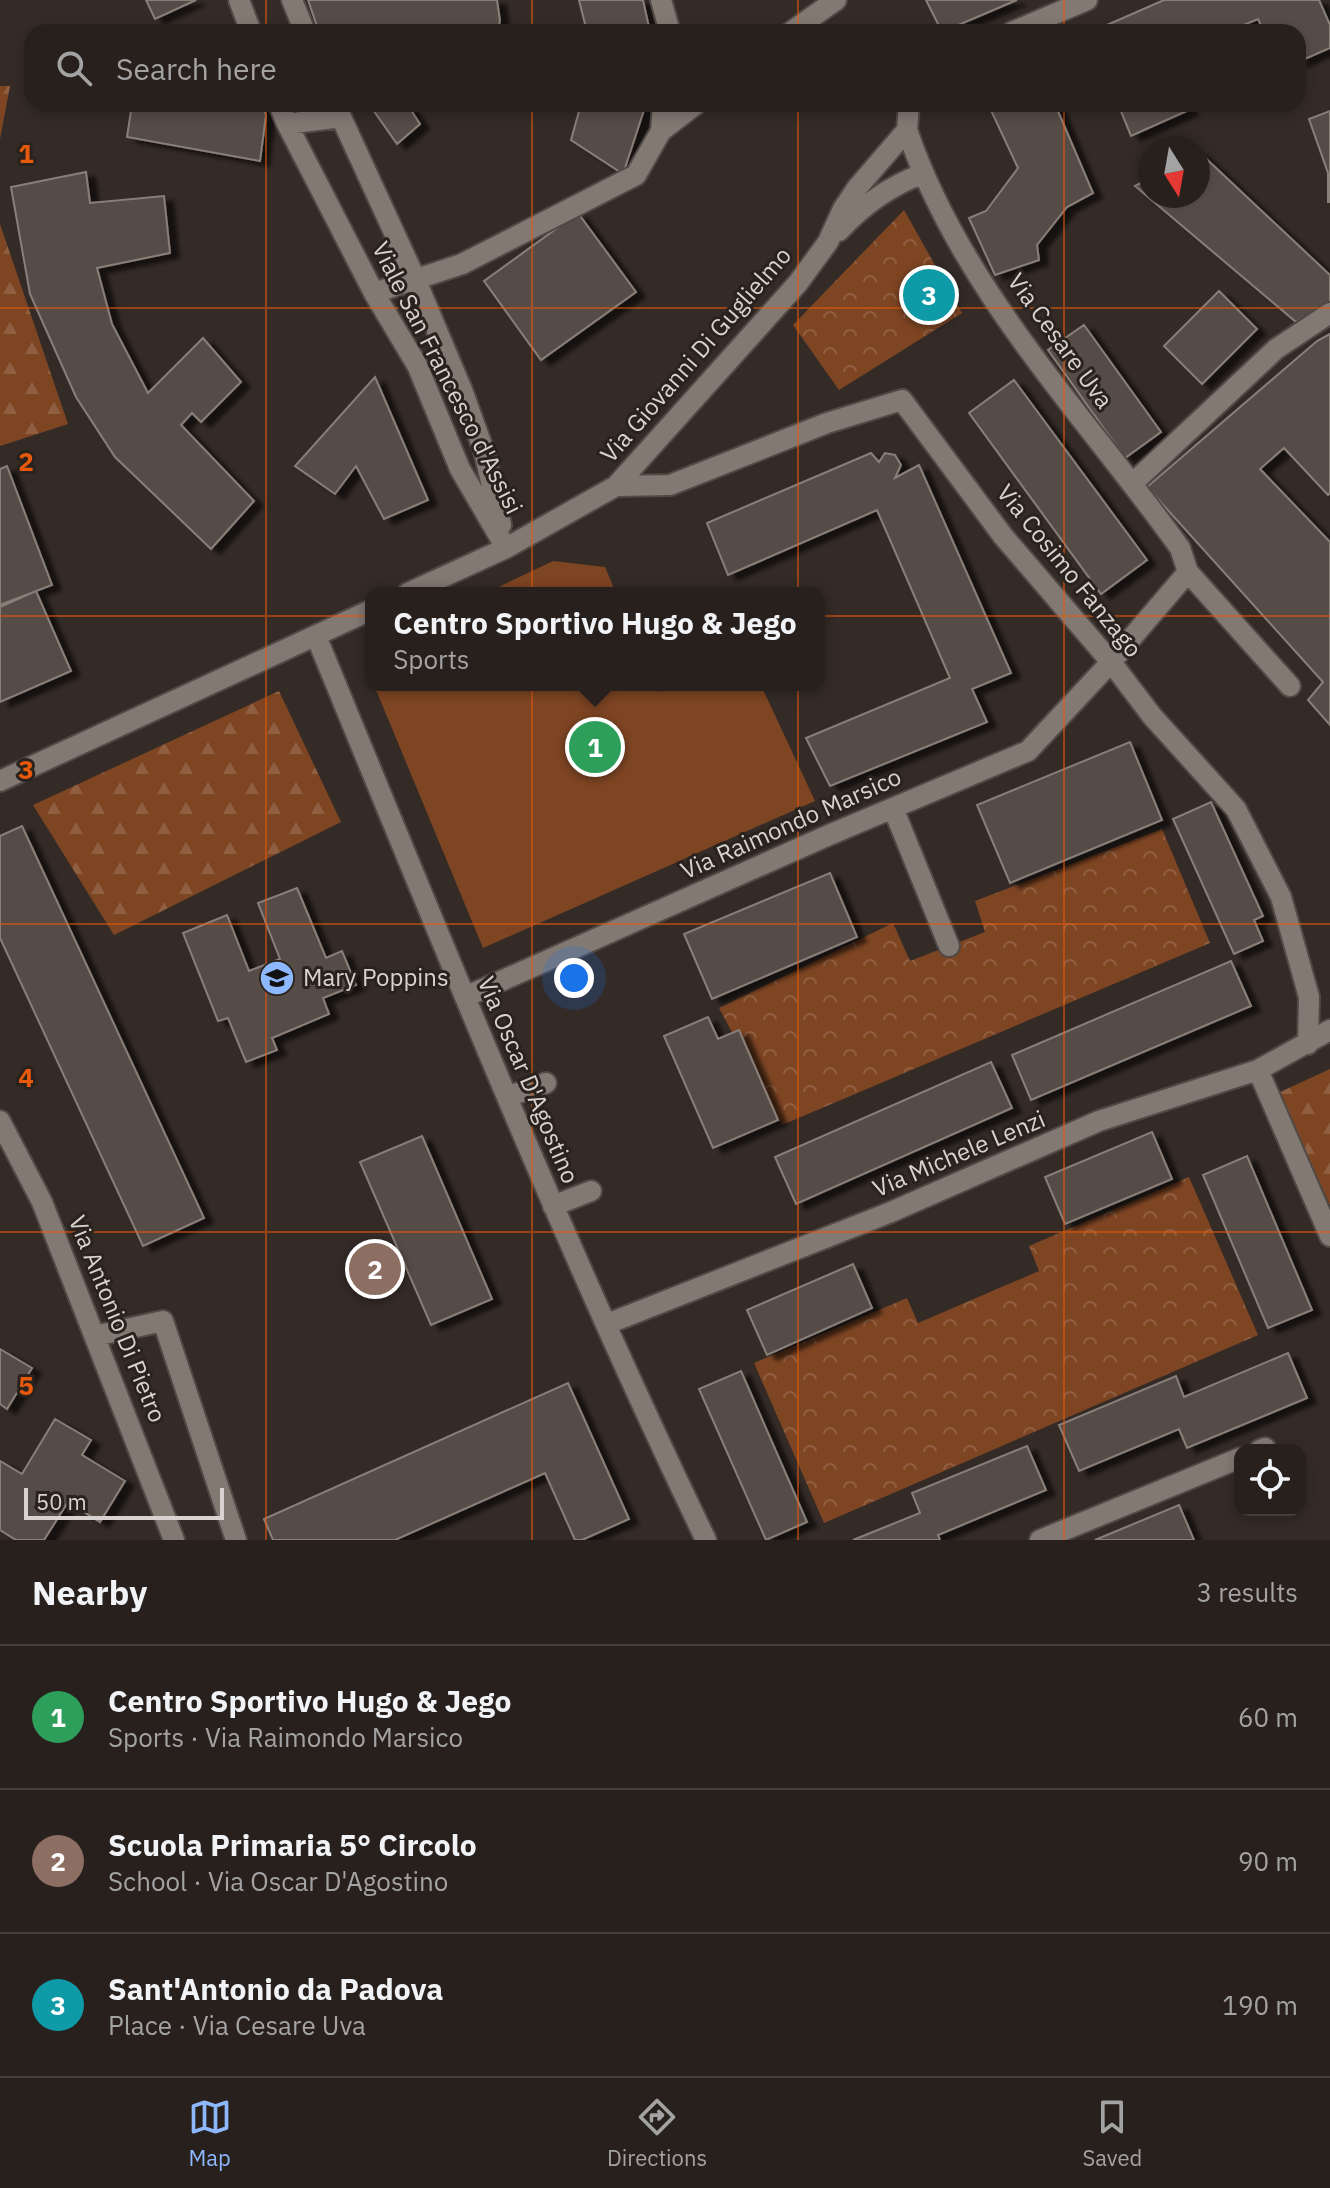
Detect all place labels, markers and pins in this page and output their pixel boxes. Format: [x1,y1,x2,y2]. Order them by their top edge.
pin: 3 [903,265,955,325]
pin: 1 [569,717,621,777]
school or university icon: Mary Poppins [258,959,296,997]
place label: Mary Poppins [303,961,449,993]
pin: 2 [349,1239,401,1299]

